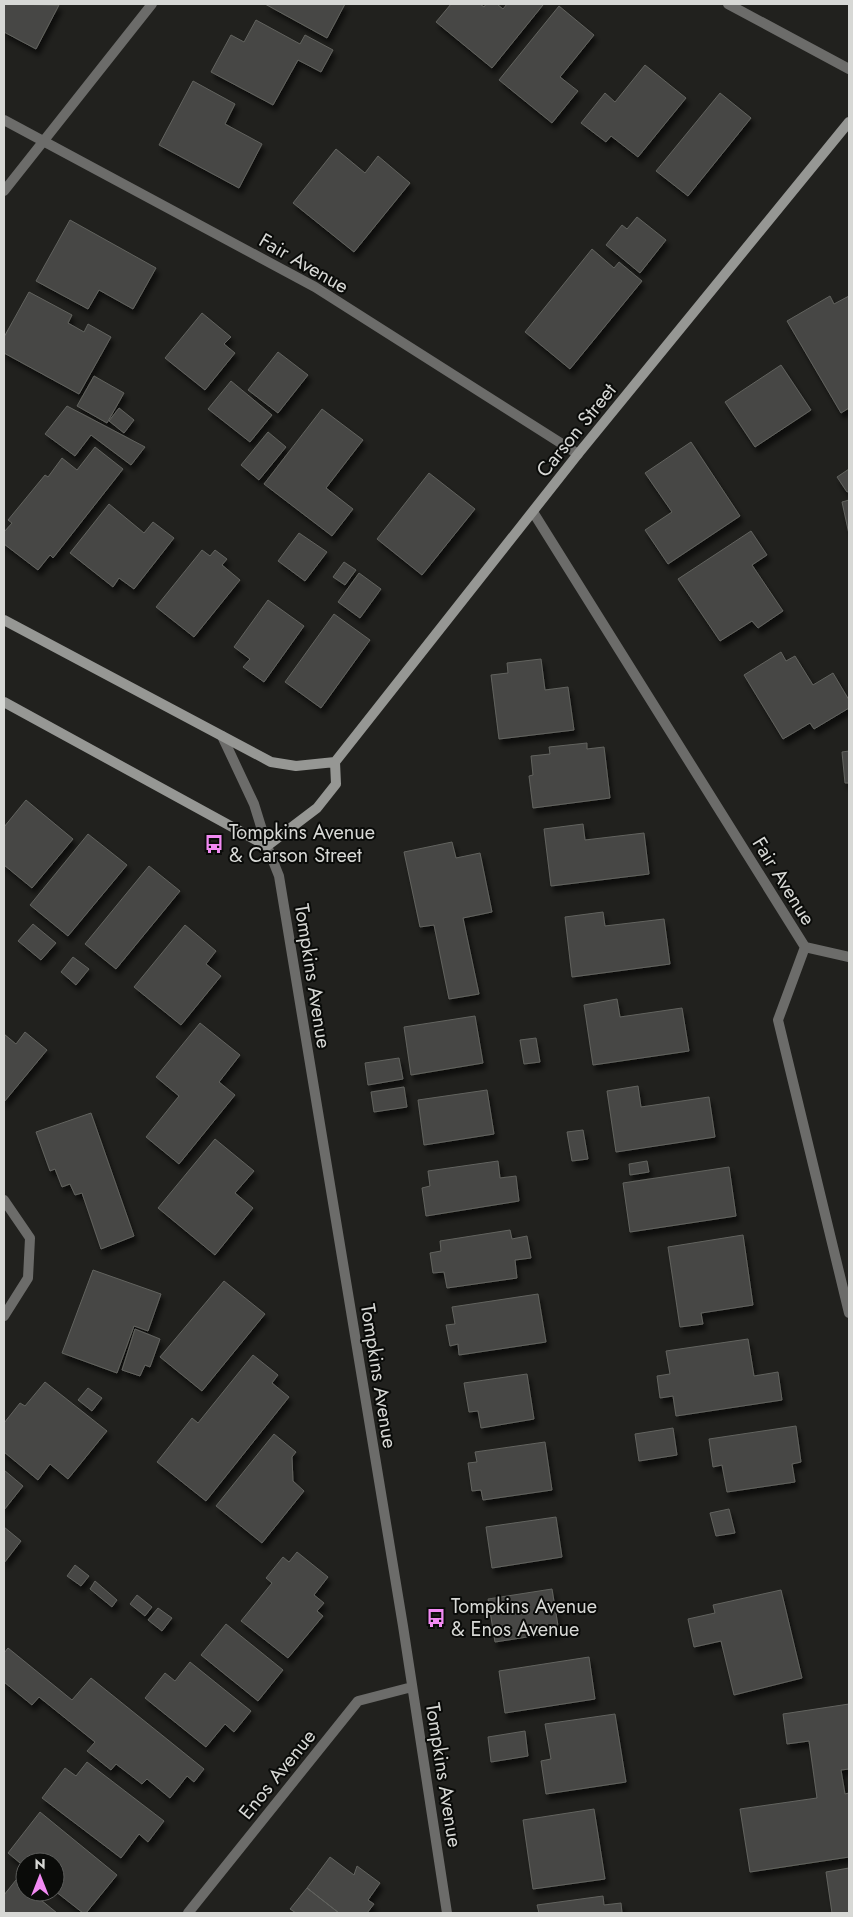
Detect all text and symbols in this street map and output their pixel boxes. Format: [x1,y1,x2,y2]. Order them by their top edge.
street label: Fair Avenue [253,226,354,301]
street label: Carson Street [529,377,623,484]
place label: Tompkins Avenue & Carson Street [229,818,375,870]
street label: Fair Avenue [745,831,822,931]
bus stop icon: Tompkins Avenue & Carson Street [203,833,225,855]
street label: Tompkins Avenue [287,902,338,1050]
street label: Tompkins Avenue [353,1302,404,1450]
place label: Tompkins Avenue & Enos Avenue [451,1592,597,1644]
bus stop icon: Tompkins Avenue & Enos Avenue [425,1607,447,1629]
street label: Tompkins Avenue [418,1701,469,1849]
street label: Enos Avenue [232,1723,323,1826]
north arrow [15,1852,65,1902]
text: N [34,1854,46,1874]

